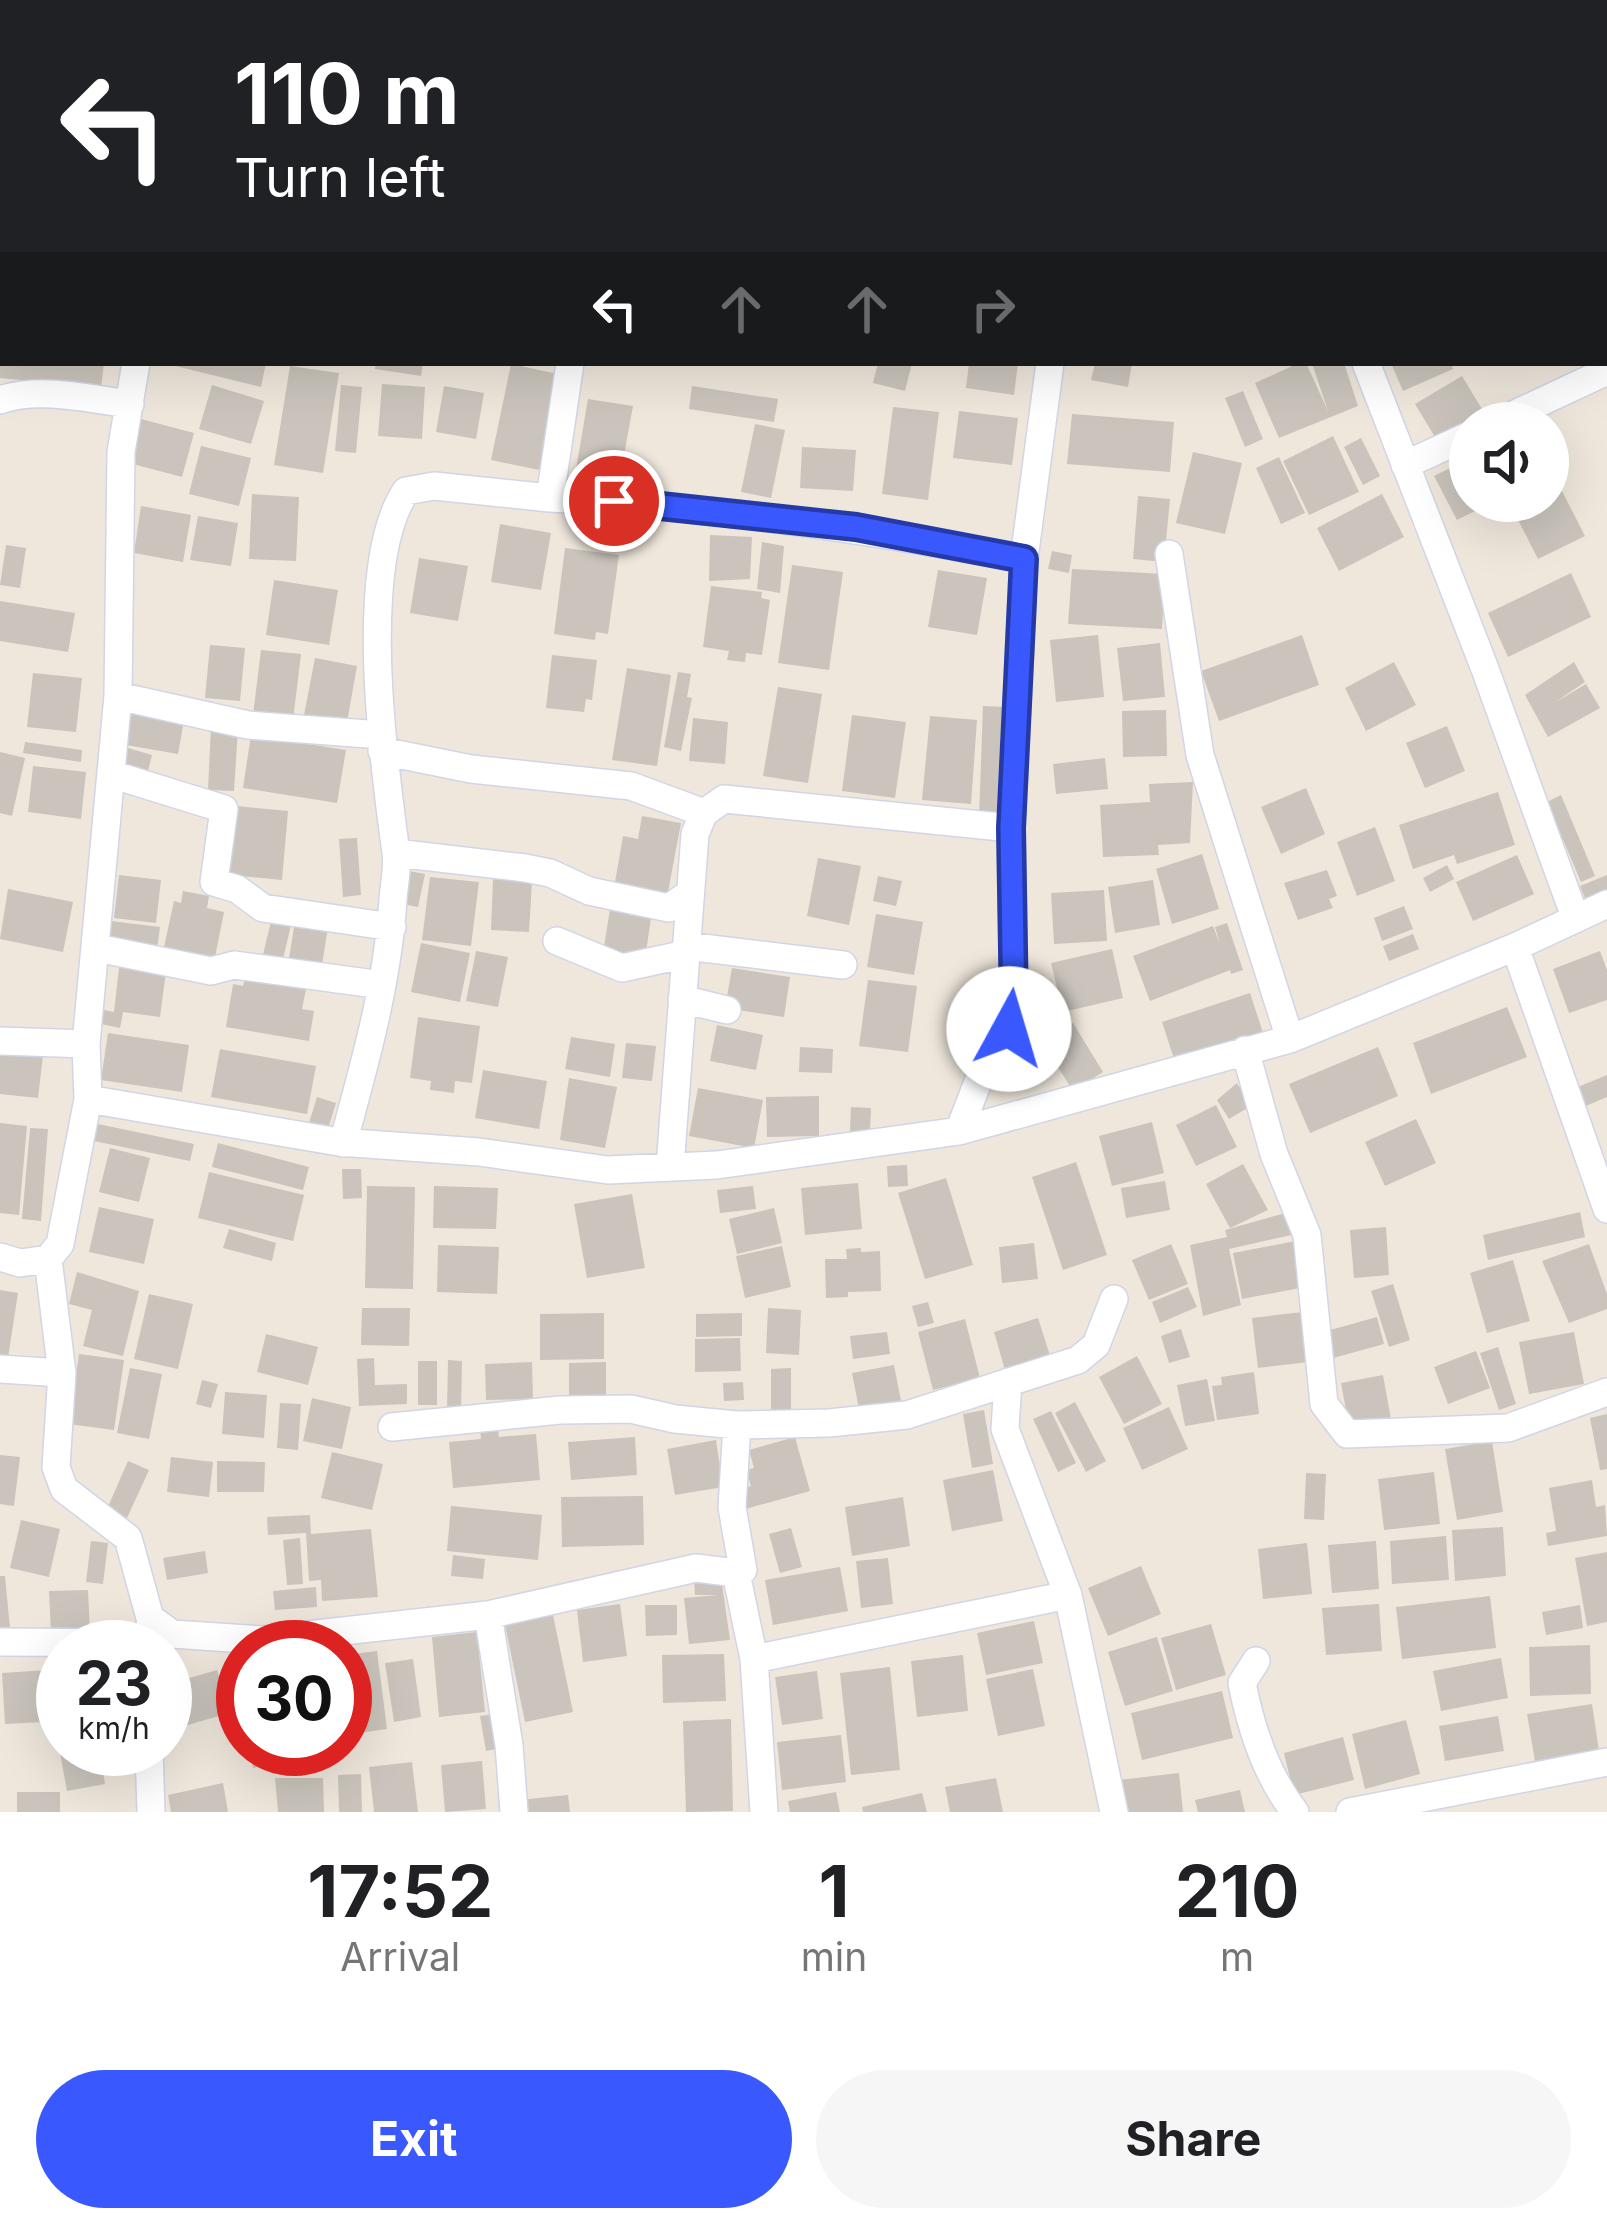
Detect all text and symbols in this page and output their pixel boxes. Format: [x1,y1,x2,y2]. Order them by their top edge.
text: 110 m [234,43,460,144]
icon: left [36,48,192,204]
text: Turn left [234,145,445,210]
icon: left [582,276,648,342]
icon: ahead [708,276,774,342]
icon: ahead [834,276,900,342]
icon: right [960,276,1026,342]
map controls [1449,402,1569,522]
button: sound [1449,402,1569,522]
pin [563,450,665,552]
icon: arrive [581,468,647,534]
position arrow [946,966,1072,1092]
speed limit sign: 30 [216,1620,372,1776]
text: 23 [76,1647,152,1719]
text: km/h [78,1710,150,1746]
text: 17:52 [307,1847,493,1934]
text: 1 [818,1847,849,1934]
text: 210 [1175,1847,1300,1934]
text: Arrival [340,1933,460,1980]
text: min [801,1933,867,1980]
text: m [1220,1933,1254,1980]
button: Exit [36,2070,792,2208]
button: Share [816,2070,1571,2208]

